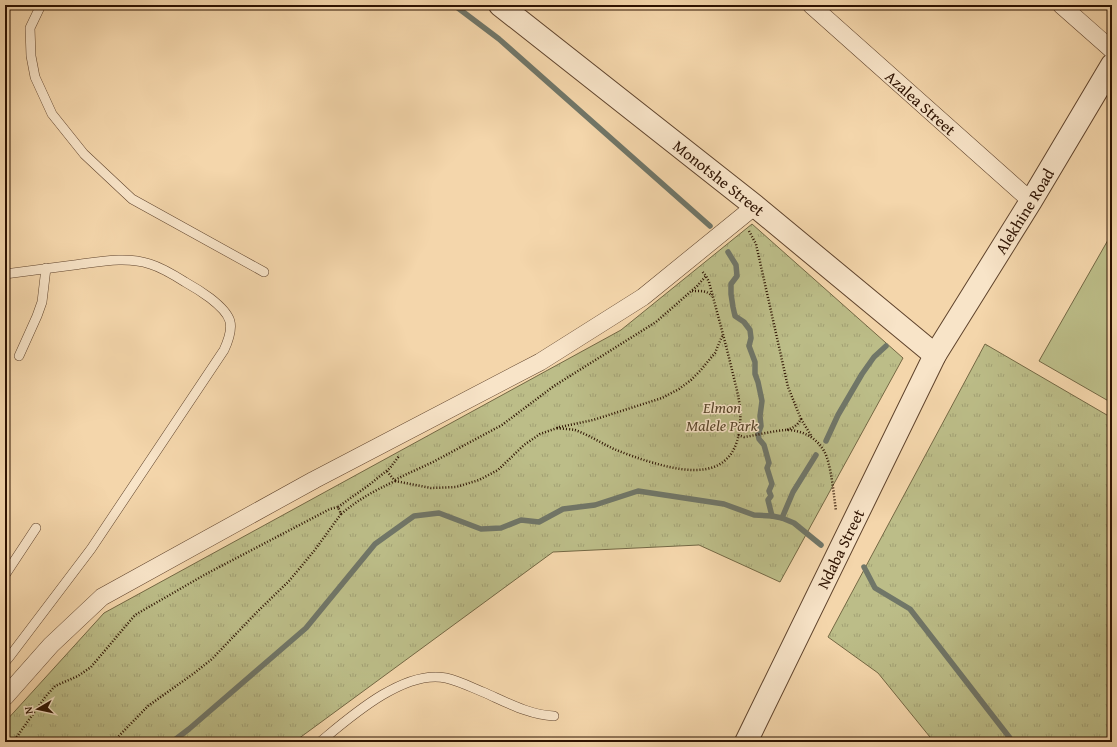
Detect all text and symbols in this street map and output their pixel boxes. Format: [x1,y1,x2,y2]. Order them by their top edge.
street label: Azalea Street [880,65,962,141]
street label: Monotshe Street [668,134,770,222]
street label: Alekhine Road [989,163,1060,259]
park label: Elmon Malele Park [686,395,759,437]
street label: Ndaba Street [811,504,870,593]
north arrow [18,689,58,729]
text: N [20,705,37,715]

